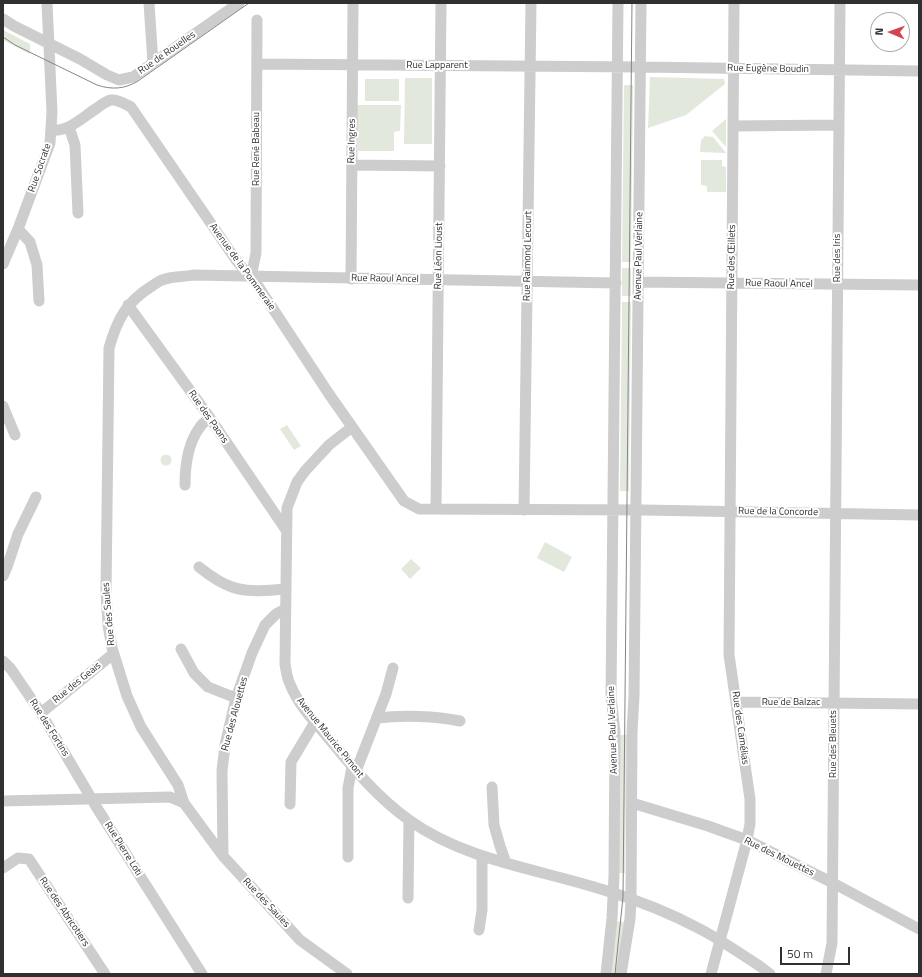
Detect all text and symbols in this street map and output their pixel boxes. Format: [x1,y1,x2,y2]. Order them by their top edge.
north arrow [870,12,910,52]
text: N [871,28,887,36]
street label: Rue de Rouelles [136,29,198,77]
street label: Rue Lapparent [406,60,468,72]
street label: Rue Eugène Boudin [727,62,809,76]
street label: Rue René Babeau [251,112,263,186]
street label: Rue Ingres [346,119,358,163]
street label: Rue Socrate [26,142,54,194]
street label: Rue Raimond Lecourt [521,211,535,301]
street label: Avenue Paul Verlaine [632,212,646,300]
street label: Avenue de la Pommeraie [207,221,277,313]
street label: Rue Léon Lioust [432,222,446,290]
street label: Rue des Œillets [725,224,739,290]
street label: Rue des Iris [832,234,844,282]
street label: Rue Raoul Ancel [351,272,419,286]
street label: Rue Raoul Ancel [745,277,813,291]
street label: Rue des Paons [185,388,231,446]
street label: Rue de la Concorde [738,505,818,519]
street label: Rue des Saules [100,582,118,646]
street label: Rue des Geais [50,660,104,706]
street label: Rue des Alouettes [219,676,251,752]
street label: Avenue Paul Verlaine [605,686,621,774]
street label: Rue des Camélias [729,691,751,765]
street label: Avenue Maurice Pimont [294,695,366,781]
street label: Rue des Fortins [27,697,71,759]
street label: Rue de Balzac [762,697,820,709]
street label: Rue des Bleuets [828,710,840,778]
street label: Rue Pierre Loti [102,820,144,878]
street label: Rue des Mouettes [742,835,816,879]
street label: Rue des Abricotiers [36,875,92,949]
street label: Rue des Saules [240,876,292,930]
scale bar [782,939,852,965]
text: 50 m [787,944,813,963]

